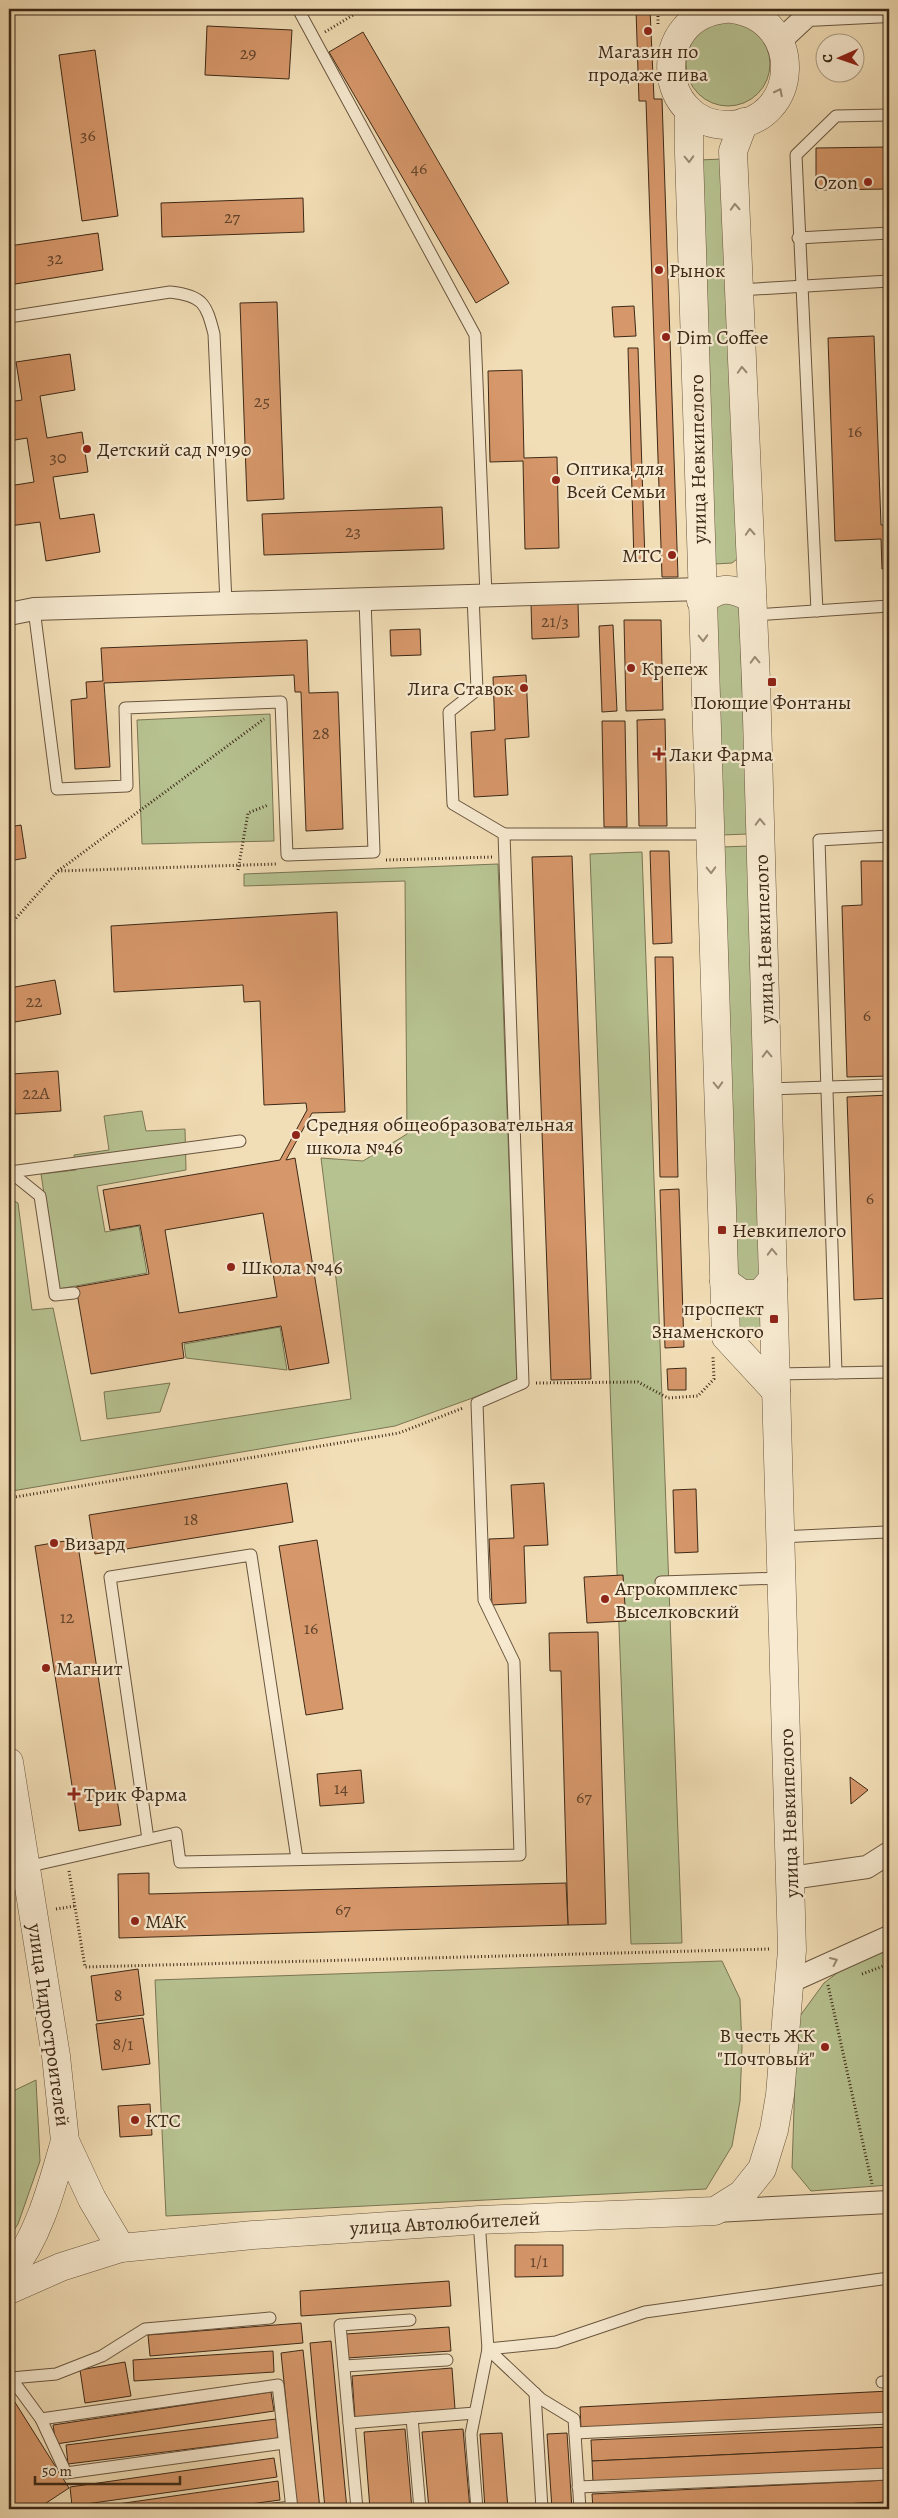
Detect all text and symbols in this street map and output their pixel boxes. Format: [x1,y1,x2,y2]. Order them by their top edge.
marker: Магазин по продаже пива [642,25,654,37]
north arrow [816,32,866,82]
place label: Магазин по продаже пива [588,38,709,88]
house number: 29 [240,41,256,65]
text: С [818,53,837,63]
one-way arrow [773,88,783,97]
house number: 36 [80,123,96,147]
one-way arrow [684,155,694,163]
house number: 46 [411,156,427,180]
place label: Ozon [814,169,858,196]
marker: Ozon [862,176,874,188]
one-way arrow [730,203,740,211]
house number: 27 [224,205,240,229]
house number: 32 [47,246,63,270]
place label: Рынок [669,257,725,284]
marker: Рынок [653,264,665,276]
place label: Dim Coffee [676,324,769,351]
marker: Dim Coffee [660,331,672,343]
one-way arrow [737,366,748,374]
street label: улица Невкипелого [683,374,713,545]
house number: 25 [254,389,270,413]
house number: 16 [848,419,862,443]
place label: Детский сад №190 [97,436,251,463]
marker: Детский сад №190 [81,443,93,455]
house number: 30 [49,445,67,469]
place label: Оптика для Всей Семьи [566,455,666,505]
marker: Оптика для Всей Семьи [550,474,562,486]
house number: 23 [345,519,361,543]
one-way arrow [744,528,755,536]
place label: МТС [622,542,662,569]
marker: МТС [666,549,678,561]
house number: 21/3 [541,609,569,633]
one-way arrow [697,634,708,642]
place label: Крепеж [641,655,708,682]
one-way arrow [749,655,760,663]
marker: Крепеж [625,662,637,674]
place label: Лига Ставок [407,675,514,702]
marker: Поющие Фонтаны [766,676,778,688]
marker: Лига Ставок [518,682,530,694]
place label: Поющие Фонтаны [693,689,851,716]
house number: 28 [312,721,330,745]
place label: Лаки Фарма [669,741,774,768]
marker: Лаки Фарма [653,748,665,760]
one-way arrow [755,818,766,826]
street label: улица Невкипелого [748,854,780,1025]
one-way arrow [705,866,716,874]
house number: 22 [25,989,43,1013]
house number: 6 [863,1003,871,1027]
one-way arrow [762,1050,772,1058]
house number: 22А [22,1081,50,1105]
one-way arrow [712,1081,723,1089]
place label: Средняя общеобразовательная школа №46 [306,1111,574,1161]
marker: Средняя общеобразовательная школа №46 [290,1129,302,1141]
house number: 6 [866,1186,874,1210]
place label: Невкипелого [732,1217,846,1244]
marker: Невкипелого [716,1224,728,1236]
one-way arrow [767,1248,777,1256]
place label: Школа №46 [241,1254,343,1281]
marker: Школа №46 [225,1261,237,1273]
place label: проспект Знаменского [651,1295,764,1345]
marker: проспект Знаменского [768,1313,780,1325]
house number: 18 [184,1507,198,1531]
place label: Визард [64,1530,126,1557]
marker: Визард [48,1537,60,1549]
place label: Агрокомплекс Выселковский [614,1575,740,1625]
marker: Агрокомплекс Выселковский [599,1593,611,1605]
house number: 12 [60,1605,75,1629]
house number: 16 [304,1616,318,1640]
place label: Магнит [56,1655,123,1682]
marker: Магнит [40,1662,52,1674]
street label: улица Невкипелого [773,1728,805,1899]
house number: 14 [334,1776,348,1800]
place label: Трик Фарма [84,1781,188,1808]
house number: 67 [576,1785,592,1809]
marker: Трик Фарма [68,1788,80,1800]
house number: 67 [335,1897,351,1921]
place label: МАК [145,1908,187,1935]
marker: МАК [129,1915,141,1927]
street label: улица Гидростроителей [21,1921,77,2128]
one-way arrow [828,1957,837,1967]
house number: 8 [114,1983,122,2007]
place label: В честь ЖК "Почтовый" [717,2022,815,2072]
house number: 8/1 [113,2032,133,2056]
marker: В честь ЖК "Почтовый" [819,2041,831,2053]
place label: КТС [145,2107,181,2134]
marker: КТС [129,2114,141,2126]
street label: улица Автолюбителей [348,2205,541,2242]
house number: 1/1 [530,2249,548,2273]
scale bar [35,2453,180,2485]
text: 50 m [42,2461,72,2481]

